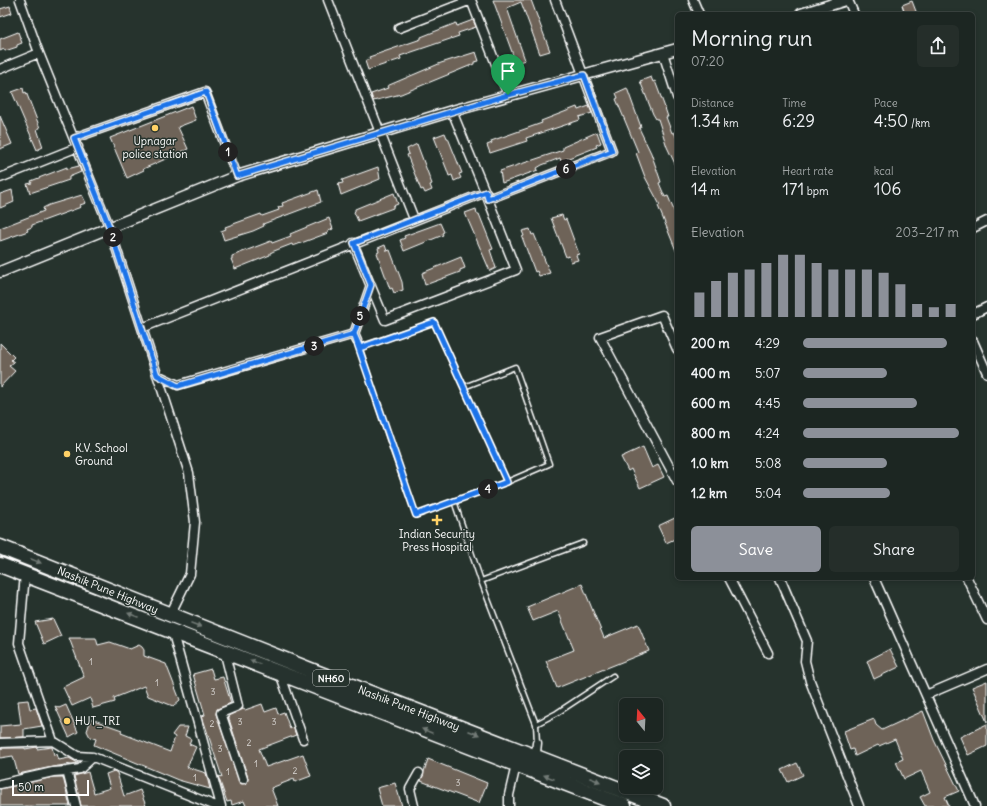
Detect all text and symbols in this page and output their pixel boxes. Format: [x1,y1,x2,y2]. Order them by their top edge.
text: Morning run [691,24,813,52]
button: share [917,25,959,67]
text: 07:20 [691,53,724,70]
pin [491,54,525,95]
icon: arrive [497,60,519,82]
text: Distance [691,96,734,110]
text: Time [782,96,806,110]
text: Pace [874,96,898,110]
text: 1.34 [691,110,721,132]
text: 6:29 [782,110,815,132]
text: 4:50 [874,110,908,132]
text: km [721,116,739,130]
text: /km [908,116,930,130]
marker: Upnagar police station [150,123,160,133]
place label: Upnagar police station [122,134,188,161]
pin: 1 [218,142,238,162]
text: 1 [226,145,230,159]
pin: 6 [556,159,576,179]
text: 6 [563,162,569,176]
text: Elevation [691,164,736,178]
text: Heart rate [782,164,833,178]
text: kcal [874,164,893,178]
text: 14 [691,178,708,200]
text: 171 [782,178,804,200]
text: 106 [874,178,901,200]
text: m [708,184,720,198]
text: bpm [804,184,829,198]
text: Elevation [691,224,744,241]
text: 203–217 m [895,224,959,241]
pin: 2 [103,227,123,247]
text: 2 [110,230,116,244]
pin: 5 [350,306,370,326]
text: 5 [357,309,363,323]
text: 200 m [691,335,730,352]
text: 4:29 [755,335,780,352]
pin: 3 [304,336,324,356]
text: 3 [311,339,317,353]
text: 400 m [691,365,730,382]
text: 5:07 [755,365,780,382]
text: 600 m [691,395,730,412]
text: 4:45 [755,395,780,412]
text: 800 m [691,425,730,442]
text: 4:24 [755,425,780,442]
place label: K.V. School Ground [75,441,128,468]
marker: K.V. School Ground [62,449,72,459]
text: 1.0 km [691,455,729,472]
text: 5:08 [755,455,781,472]
pin: 4 [478,479,498,499]
text: 4 [485,482,491,496]
text: 1.2 km [691,485,727,502]
text: 5:04 [755,485,781,502]
marker: Indian Security Press Hospital [431,514,443,526]
button: Save [691,526,821,572]
button: Share [829,526,959,572]
place label: Indian Security Press Hospital [399,527,475,554]
one-way arrow [31,559,43,565]
street label: Nashik Pune Highway [55,563,161,617]
one-way arrow [127,612,139,618]
one-way arrow [190,623,202,629]
house number: 1 [89,656,93,667]
one-way arrow [248,658,260,664]
road number: NH60 [313,670,349,686]
house number: 1 [155,677,159,688]
street label: Nashik Pune Highway [356,682,462,734]
house number: 3 [210,686,216,697]
north arrow [619,698,663,742]
map controls [619,698,663,794]
place label: HUT_TRI [75,714,120,728]
marker: HUT_TRI [62,716,72,726]
house number: 3 [237,716,243,727]
house number: 3 [271,716,277,727]
house number: 2 [210,718,215,729]
one-way arrow [421,728,433,734]
one-way arrow [468,731,480,737]
house number: 2 [247,737,252,748]
house number: 3 [217,743,223,754]
button: layers [619,750,663,794]
house number: 1 [254,758,258,769]
house number: 2 [293,765,298,776]
house number: 1 [226,766,230,777]
house number: 1 [193,772,197,783]
one-way arrow [542,774,554,780]
house number: 3 [455,777,461,788]
one-way arrow [589,777,601,783]
scale bar [12,778,89,797]
text: 50 m [18,780,44,794]

